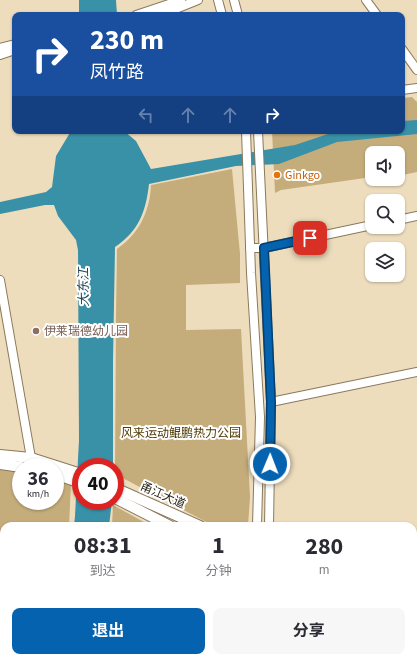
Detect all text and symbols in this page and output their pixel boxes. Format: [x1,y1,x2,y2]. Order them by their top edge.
text: 230 m [90,20,164,60]
icon: right [24,28,76,80]
text: 凤竹路 [90,60,144,85]
icon: left [135,104,157,126]
icon: ahead [177,104,199,126]
icon: ahead [219,104,241,126]
icon: right [261,104,283,126]
map controls [365,146,405,282]
button: sound [365,146,405,186]
place label: Ginkgo [285,167,320,184]
marker: Ginkgo [272,170,282,180]
button: search [365,194,405,234]
pin [293,221,327,255]
icon: arrive [299,227,321,249]
button: layers [365,242,405,282]
water label: 大东江 [75,265,93,307]
place label: 伊莱瑞德幼儿园 [44,323,128,340]
marker: 伊莱瑞德幼儿园 [31,326,41,336]
park label: 风来运动鲲鹏热力公园 [121,425,241,442]
position arrow [249,443,291,485]
speed limit sign: 40 [72,458,124,510]
text: 36 [27,465,49,493]
street label: 甬江大道 [137,478,188,513]
text: km/h [27,487,49,501]
text: 08:31 [74,528,132,563]
text: 1 [212,528,225,563]
text: 280 [305,529,343,564]
text: m [319,561,330,579]
text: 到达 [90,562,116,580]
text: 分钟 [205,562,231,580]
button: 退出 [12,608,205,654]
button: 分享 [213,608,405,654]

